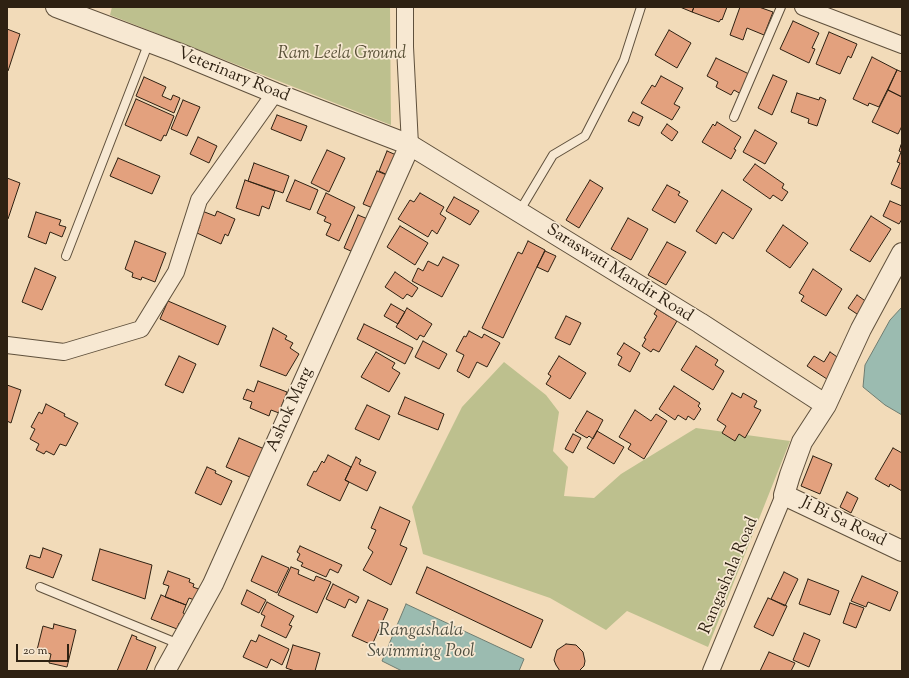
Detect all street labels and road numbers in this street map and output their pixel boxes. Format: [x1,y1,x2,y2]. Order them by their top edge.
street label: Veterinary Road [174,44,292,108]
street label: Saraswati Mandir Road [542,221,696,327]
street label: Ashok Marg [263,365,319,455]
street label: Ji Bi Sa Road [797,494,889,552]
street label: Rangashala Road [696,514,764,638]

